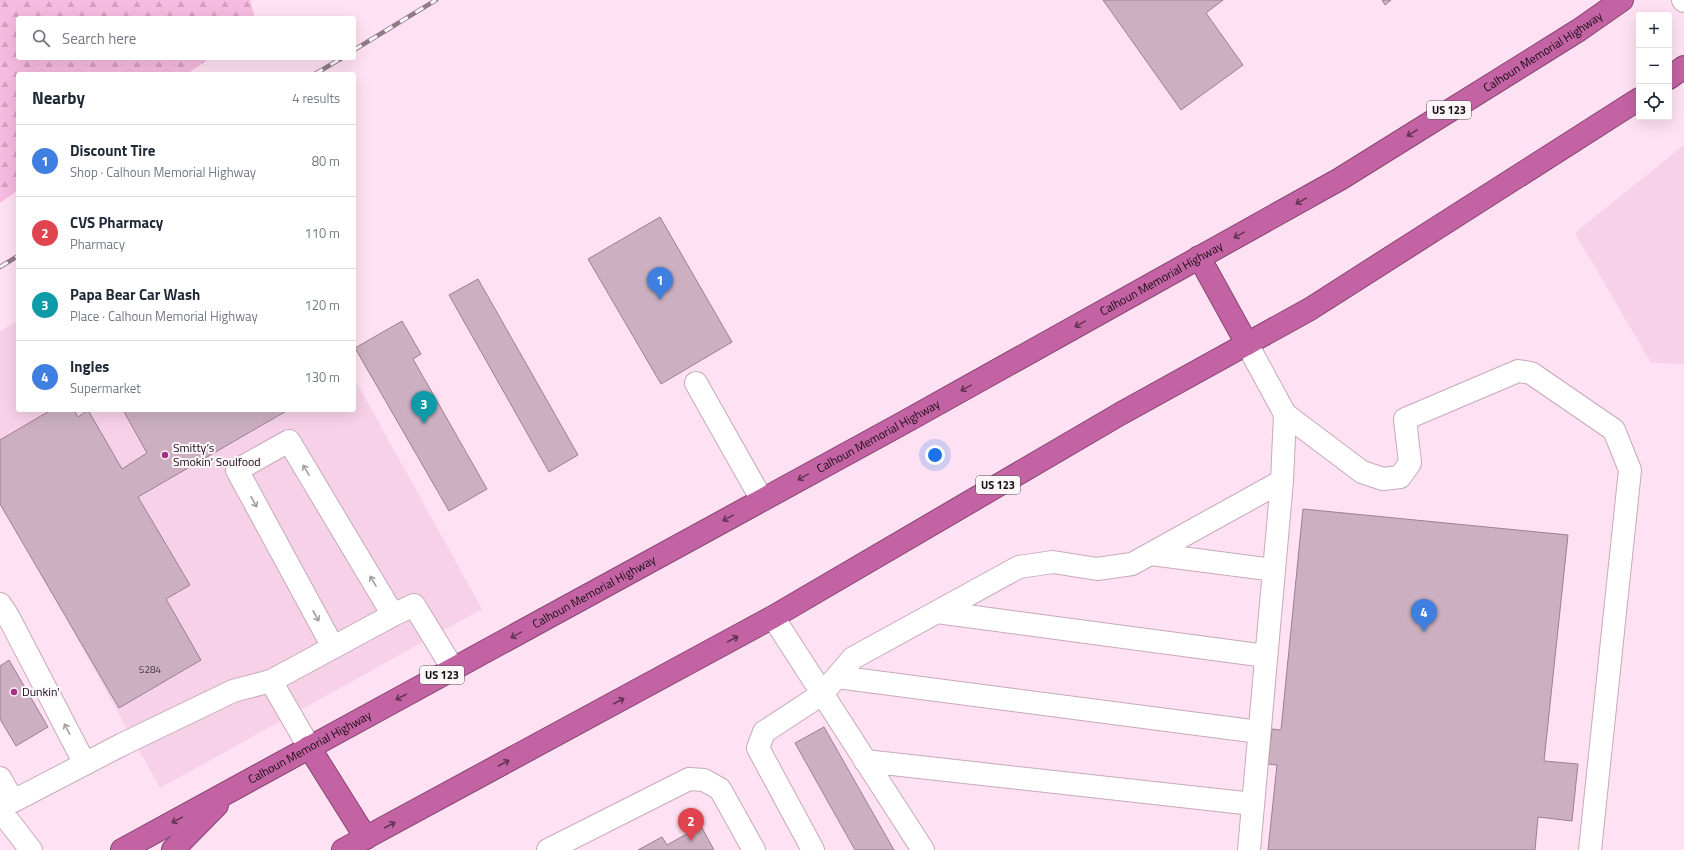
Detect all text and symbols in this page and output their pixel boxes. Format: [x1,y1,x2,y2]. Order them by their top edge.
street label: Calhoun Memorial Highway [1479,6,1606,97]
map controls [1636,12,1672,120]
button: + [1636,12,1672,48]
search box [16,16,356,60]
icon: search [30,27,52,49]
text: Search here [62,27,136,50]
button: − [1636,48,1672,84]
button: locate [1636,84,1672,120]
text: Nearby [32,85,85,111]
text: 4 results [292,88,340,108]
road number: US 123 [1427,101,1471,119]
one-way arrow [1406,130,1418,138]
text: Discount Tire [70,139,155,162]
text: 1 [41,151,49,171]
text: 80 m [312,151,340,171]
text: Shop · Calhoun Memorial Highway [70,162,256,182]
one-way arrow [1295,197,1307,205]
text: CVS Pharmacy [70,211,163,234]
text: 2 [41,223,49,243]
text: 110 m [304,223,340,243]
one-way arrow [1233,232,1245,240]
text: Pharmacy [70,234,125,254]
street label: Calhoun Memorial Highway [1096,236,1226,320]
pin: 1 [647,267,673,300]
text: Papa Bear Car Wash [70,283,200,306]
text: 3 [41,295,49,315]
text: 120 m [304,295,340,315]
text: Place · Calhoun Memorial Highway [70,306,258,326]
one-way arrow [1074,321,1086,329]
text: Ingles [70,355,109,378]
text: 4 [41,367,49,387]
text: 130 m [304,367,340,387]
text: Supermarket [70,378,141,398]
one-way arrow [960,384,972,392]
pin: 3 [411,391,437,424]
street label: Calhoun Memorial Highway [813,394,943,478]
place label: Smitty’s Smokin’ Soulfood [173,438,261,471]
your location [925,445,945,465]
marker: Smitty’s Smokin’ Soulfood [160,450,170,460]
one-way arrow [302,464,310,476]
one-way arrow [797,474,809,481]
road number: US 123 [976,476,1020,494]
one-way arrow [251,496,258,508]
one-way arrow [722,515,734,523]
street label: Calhoun Memorial Highway [529,550,659,633]
one-way arrow [368,575,376,587]
pin: 4 [1411,599,1437,632]
one-way arrow [313,610,321,622]
one-way arrow [510,631,522,639]
one-way arrow [727,635,739,642]
house number: 5284 [139,662,162,677]
road number: US 123 [420,666,464,684]
place label: Dunkin' [22,682,60,701]
marker: Dunkin' [9,687,19,697]
one-way arrow [396,694,408,701]
one-way arrow [612,697,624,704]
street label: Calhoun Memorial Highway [244,705,375,788]
one-way arrow [63,724,70,736]
one-way arrow [498,759,510,766]
pin: 2 [678,808,704,841]
one-way arrow [171,816,183,824]
one-way arrow [384,821,396,828]

